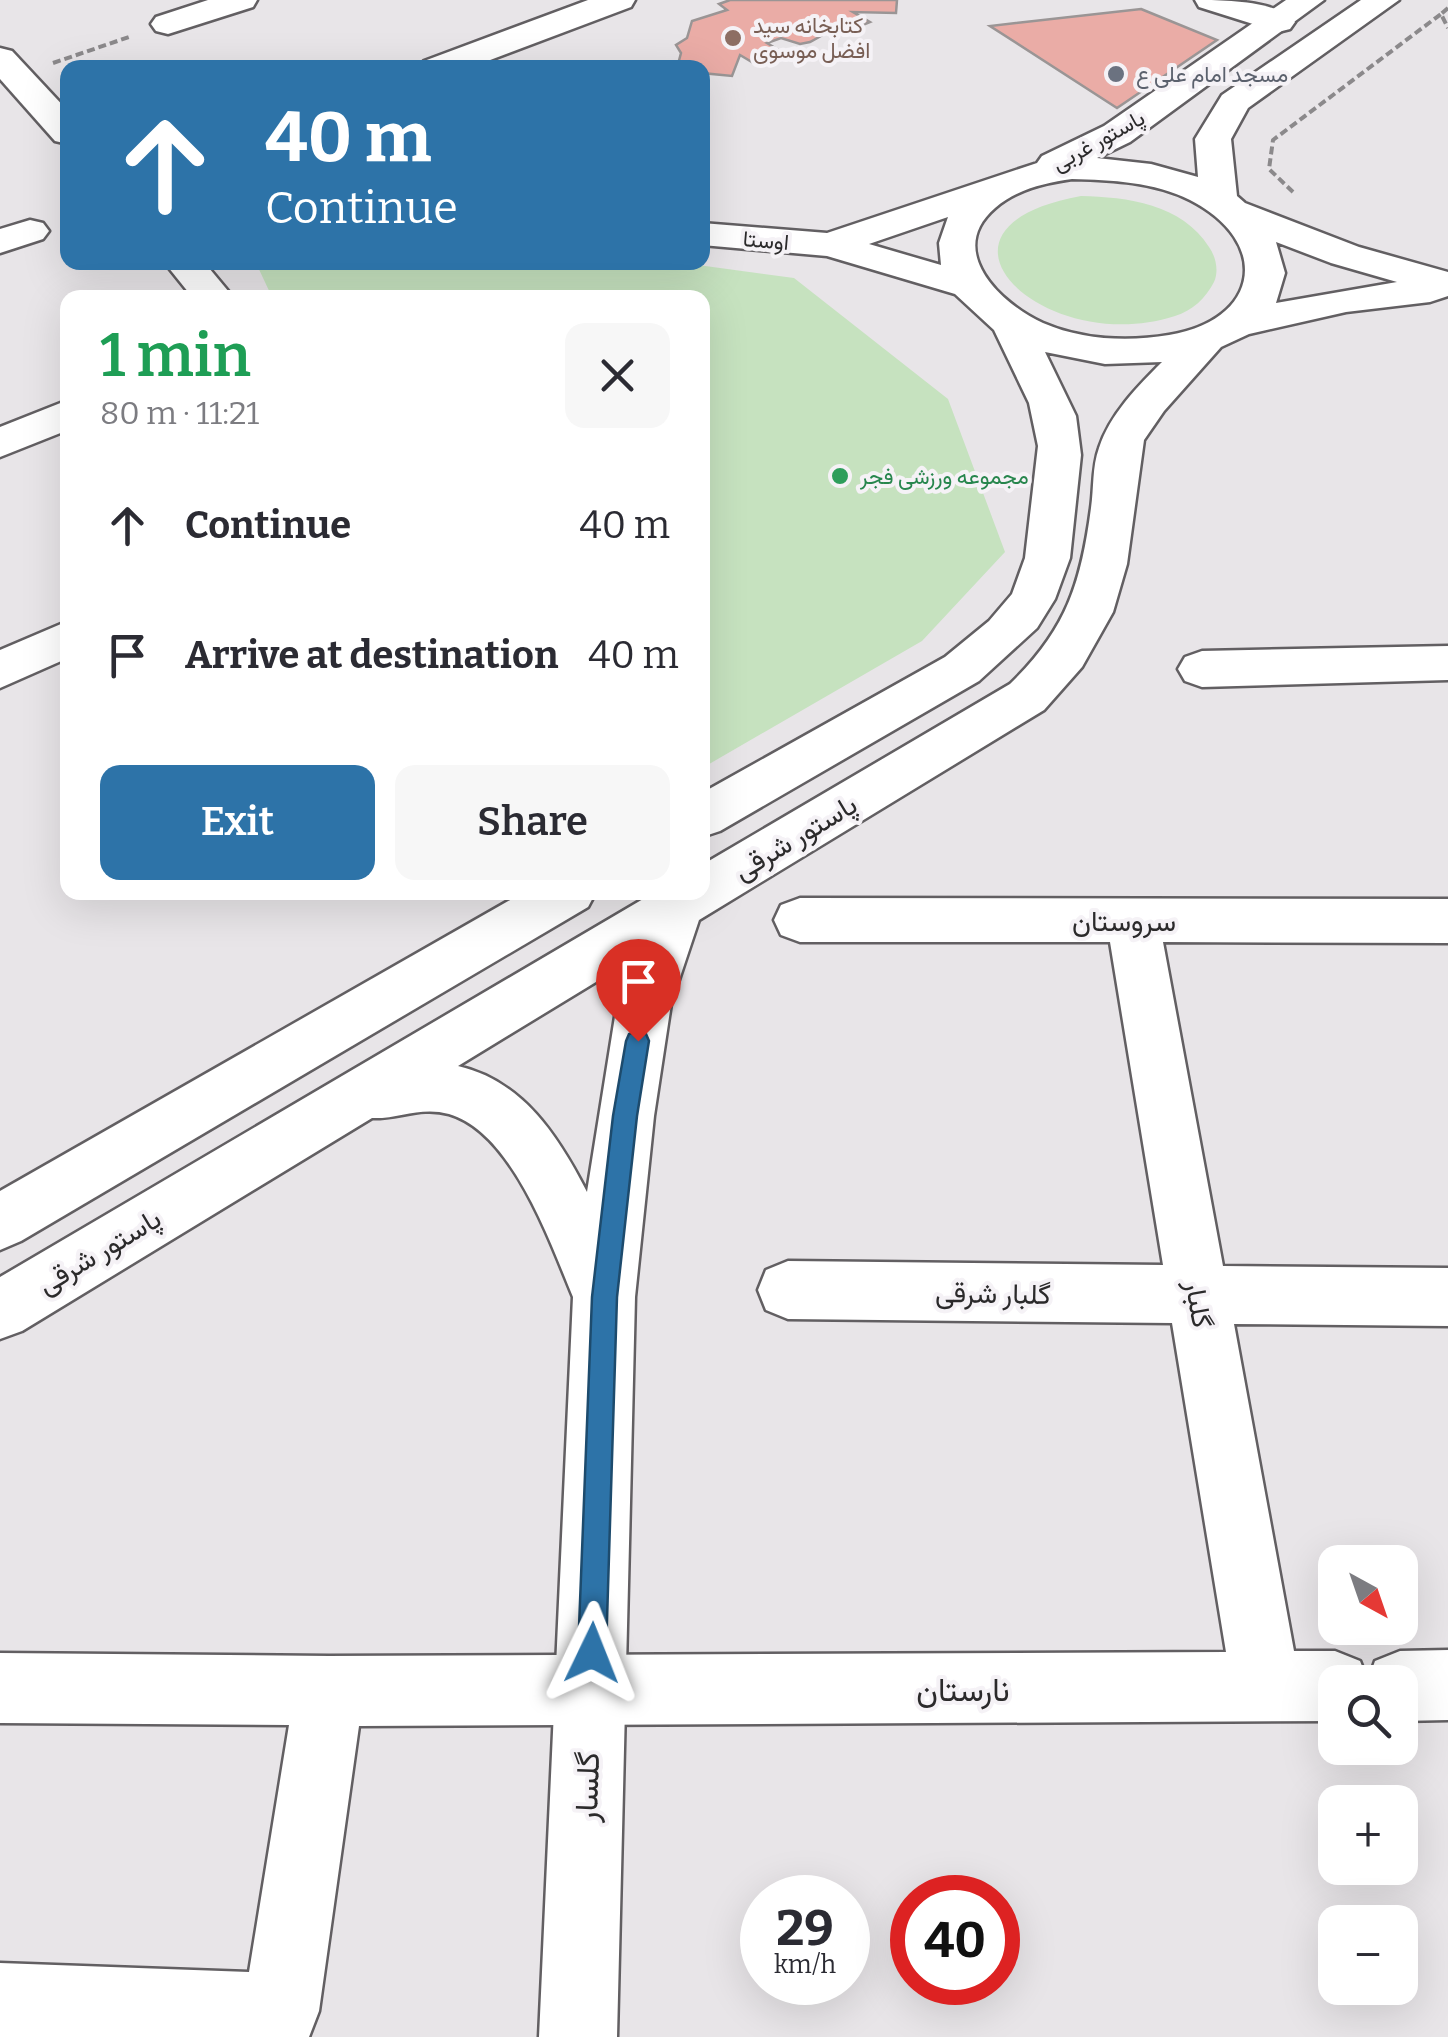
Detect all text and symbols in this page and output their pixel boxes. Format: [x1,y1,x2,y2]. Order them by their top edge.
place label: کتابخانه سید افضل موسوی [753,12,870,64]
marker: کتابخانه سید افضل موسوی [722,27,744,49]
place label: مسجد امام علی ع [1136,61,1288,89]
marker: مسجد امام علی ع [1105,63,1127,85]
text: 40 m [265,96,431,180]
icon: ahead [100,100,230,230]
street label: پاستور غربی [1047,104,1150,178]
text: Continue [265,181,458,235]
street label: اوستا [742,225,790,256]
text: 1 min [100,320,251,392]
button: close [565,323,670,428]
text: 80 m · 11:21 [100,394,259,432]
place label: مجموعه ورزشی فجر [859,463,1029,490]
marker: مجموعه ورزشی فجر [829,465,851,487]
icon: ahead [100,498,155,553]
text: Continue [185,502,351,548]
text: 40 m [580,502,670,548]
icon: arrive [100,628,155,683]
text: Arrive at destination [185,632,558,678]
text: 40 m [588,632,679,678]
button: Exit [100,765,375,880]
button: Share [395,765,670,880]
street label: پاستور شرقی [728,788,864,889]
street label: سروستان [1072,905,1176,939]
pin [596,939,681,1042]
icon: arrive [611,954,666,1009]
street label: پاستور شرقی [32,1202,168,1303]
street label: گلبار شرقی [935,1276,1051,1312]
street label: گلبار [1177,1277,1219,1331]
north arrow [1318,1545,1418,1645]
map controls [1318,1545,1418,2005]
position arrow [540,1601,644,1705]
button: search [1318,1665,1418,1765]
street label: نارستان [916,1671,1010,1710]
street label: گلسار [567,1751,608,1824]
button: + [1318,1785,1418,1885]
speed limit sign: 40 [890,1875,1020,2005]
text: 29 [776,1898,834,1958]
button: − [1318,1905,1418,2005]
text: km/h [774,1950,836,1980]

